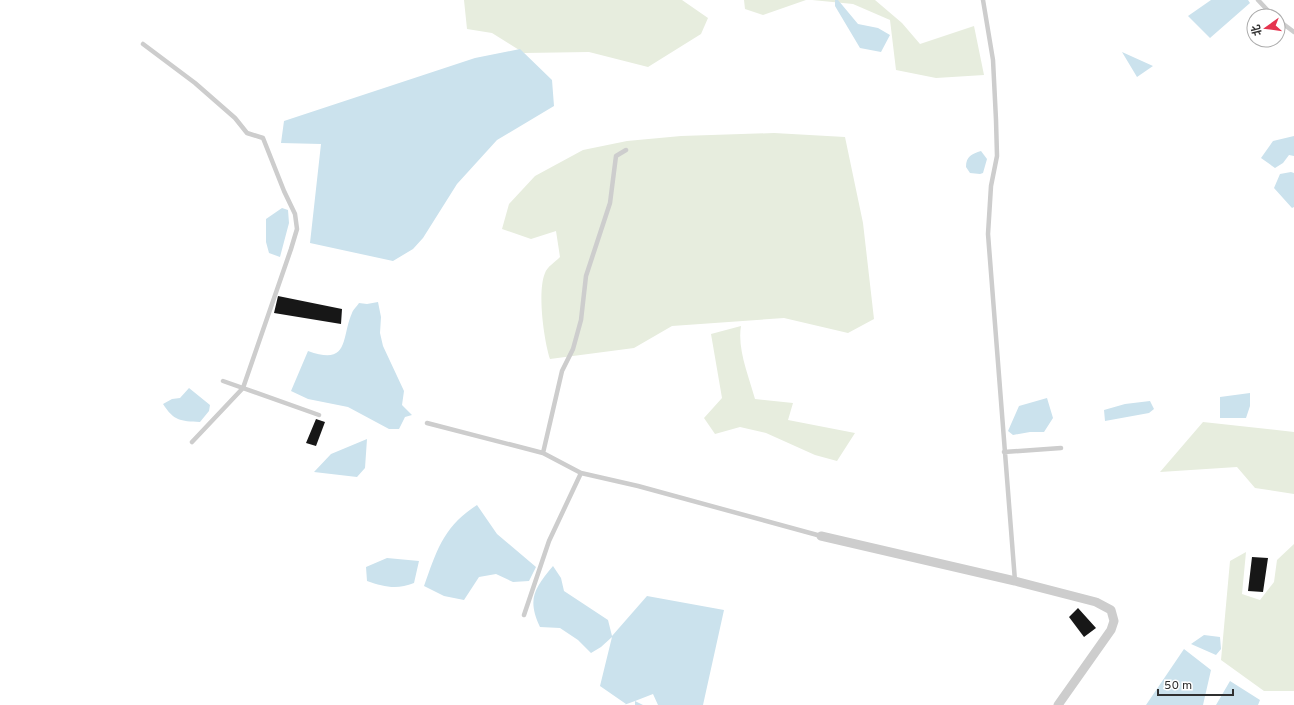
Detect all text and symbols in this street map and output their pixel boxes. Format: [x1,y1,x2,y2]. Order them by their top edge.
north arrow [1246,8,1286,48]
text: 北 [1249,23,1265,37]
scale bar [1158,671,1233,697]
text: 50 m [1164,678,1192,694]

